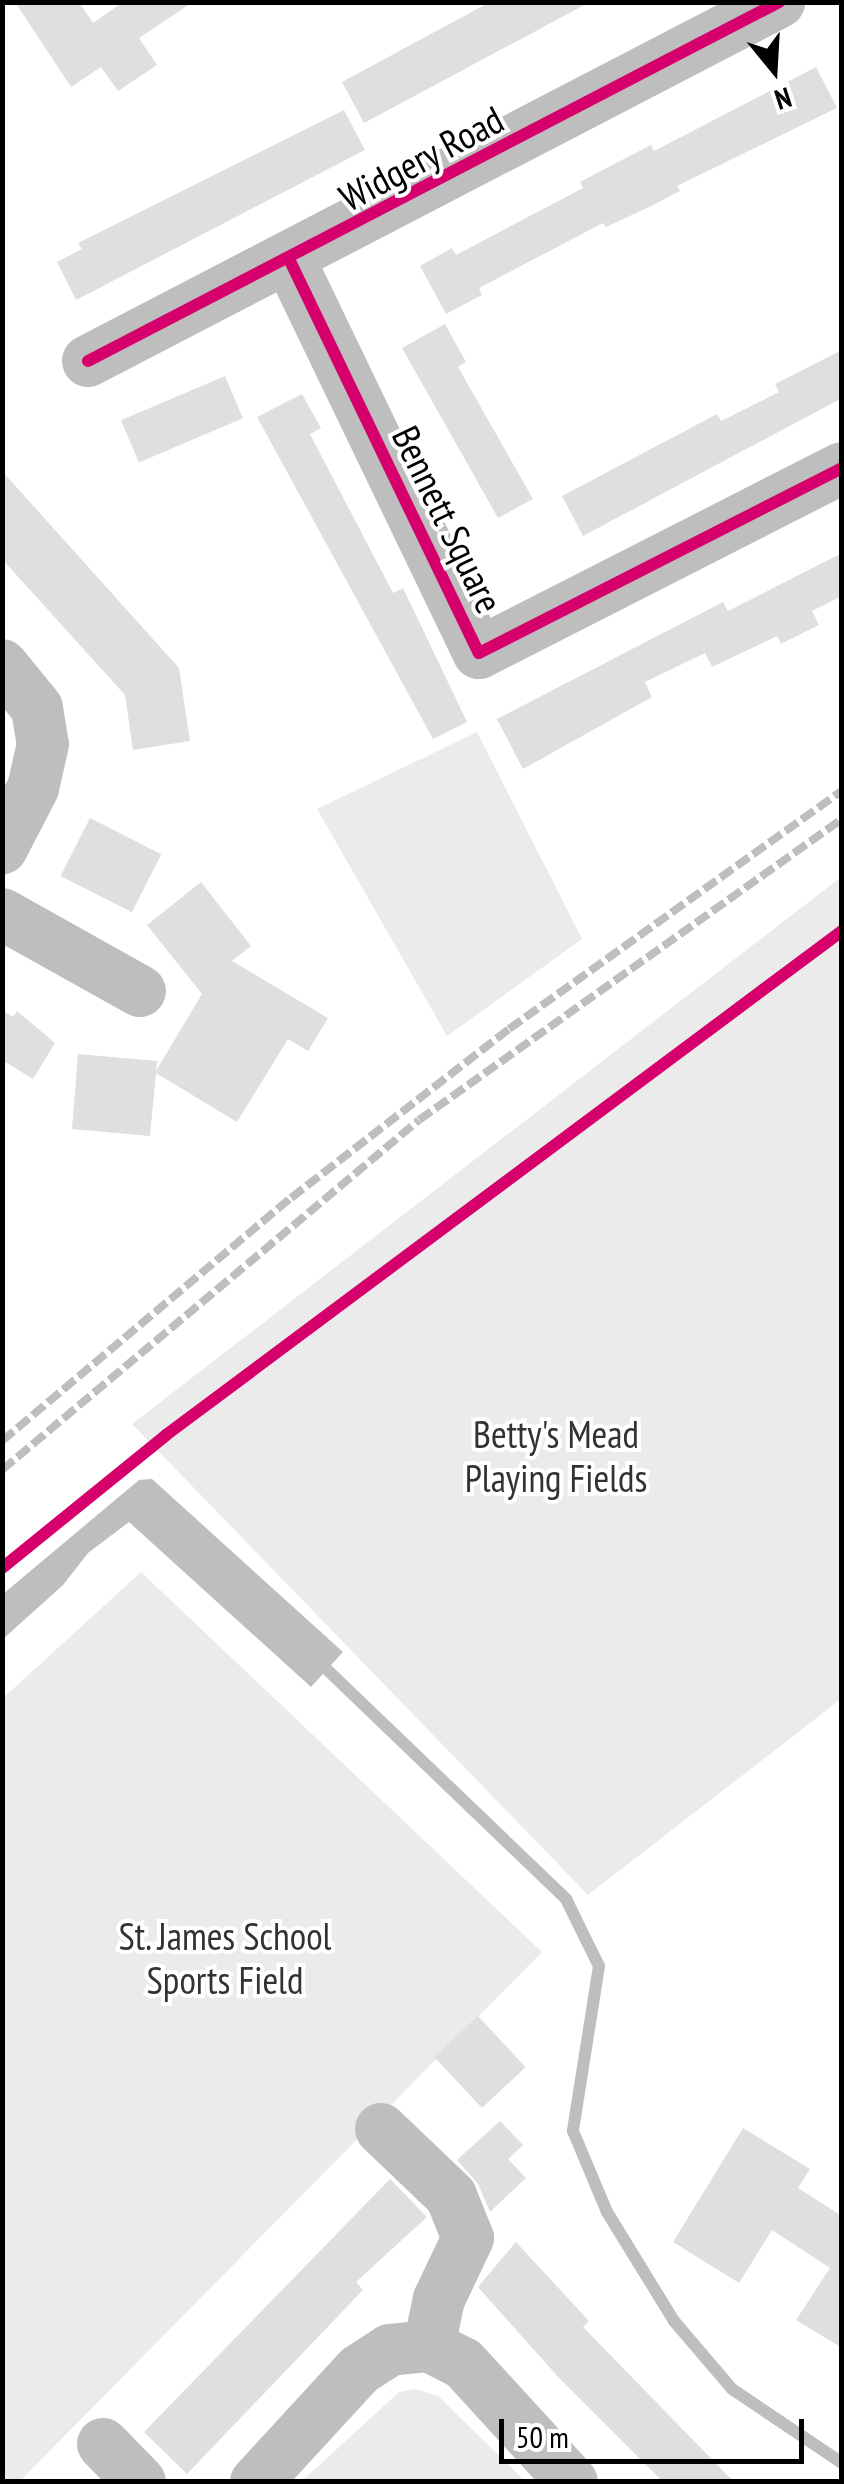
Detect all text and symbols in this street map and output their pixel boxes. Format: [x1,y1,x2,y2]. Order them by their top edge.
north arrow [724,20,824,120]
text: N [771,79,796,119]
street label: Widgery Road [331,96,511,220]
street label: Bennett Square [383,418,513,620]
park label: Betty's Mead Playing Fields [465,1411,647,1500]
park label: St. James School Sports Field [117,1913,333,2002]
scale bar [504,2399,809,2461]
text: 50 m [516,2417,569,2456]

